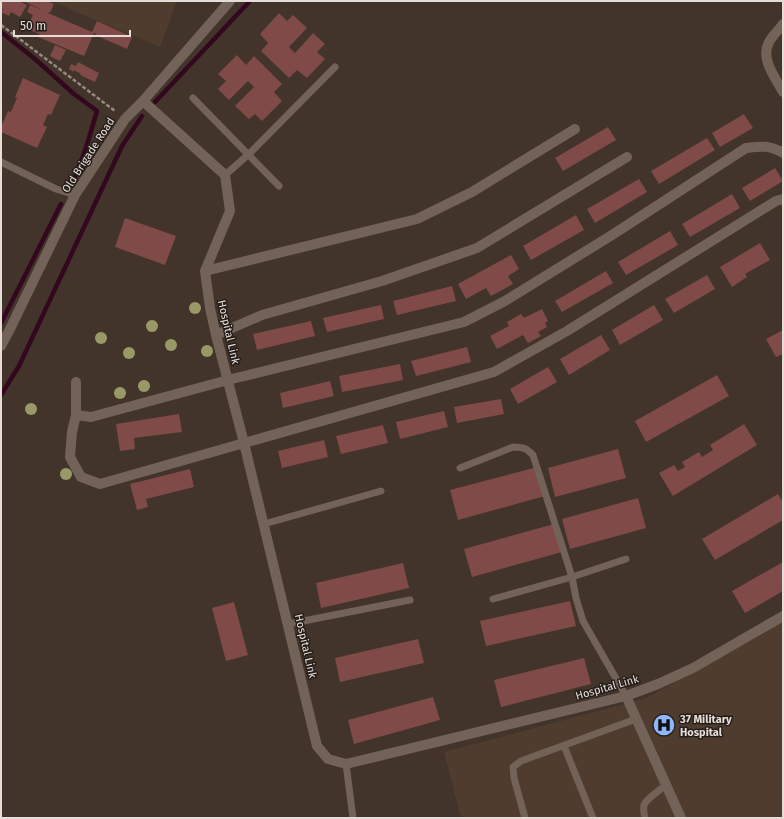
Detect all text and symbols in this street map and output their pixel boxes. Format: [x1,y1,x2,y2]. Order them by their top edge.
scale bar [14,12,130,38]
text: 50 m [20,19,46,33]
street label: Old Brigade Road [59,115,117,195]
street label: Hospital Link [215,299,242,366]
street label: Hospital Link [292,613,319,680]
street label: Hospital Link [574,672,641,703]
hospital icon: 37 Military Hospital [651,712,677,738]
place label: 37 Military Hospital [679,713,732,739]

